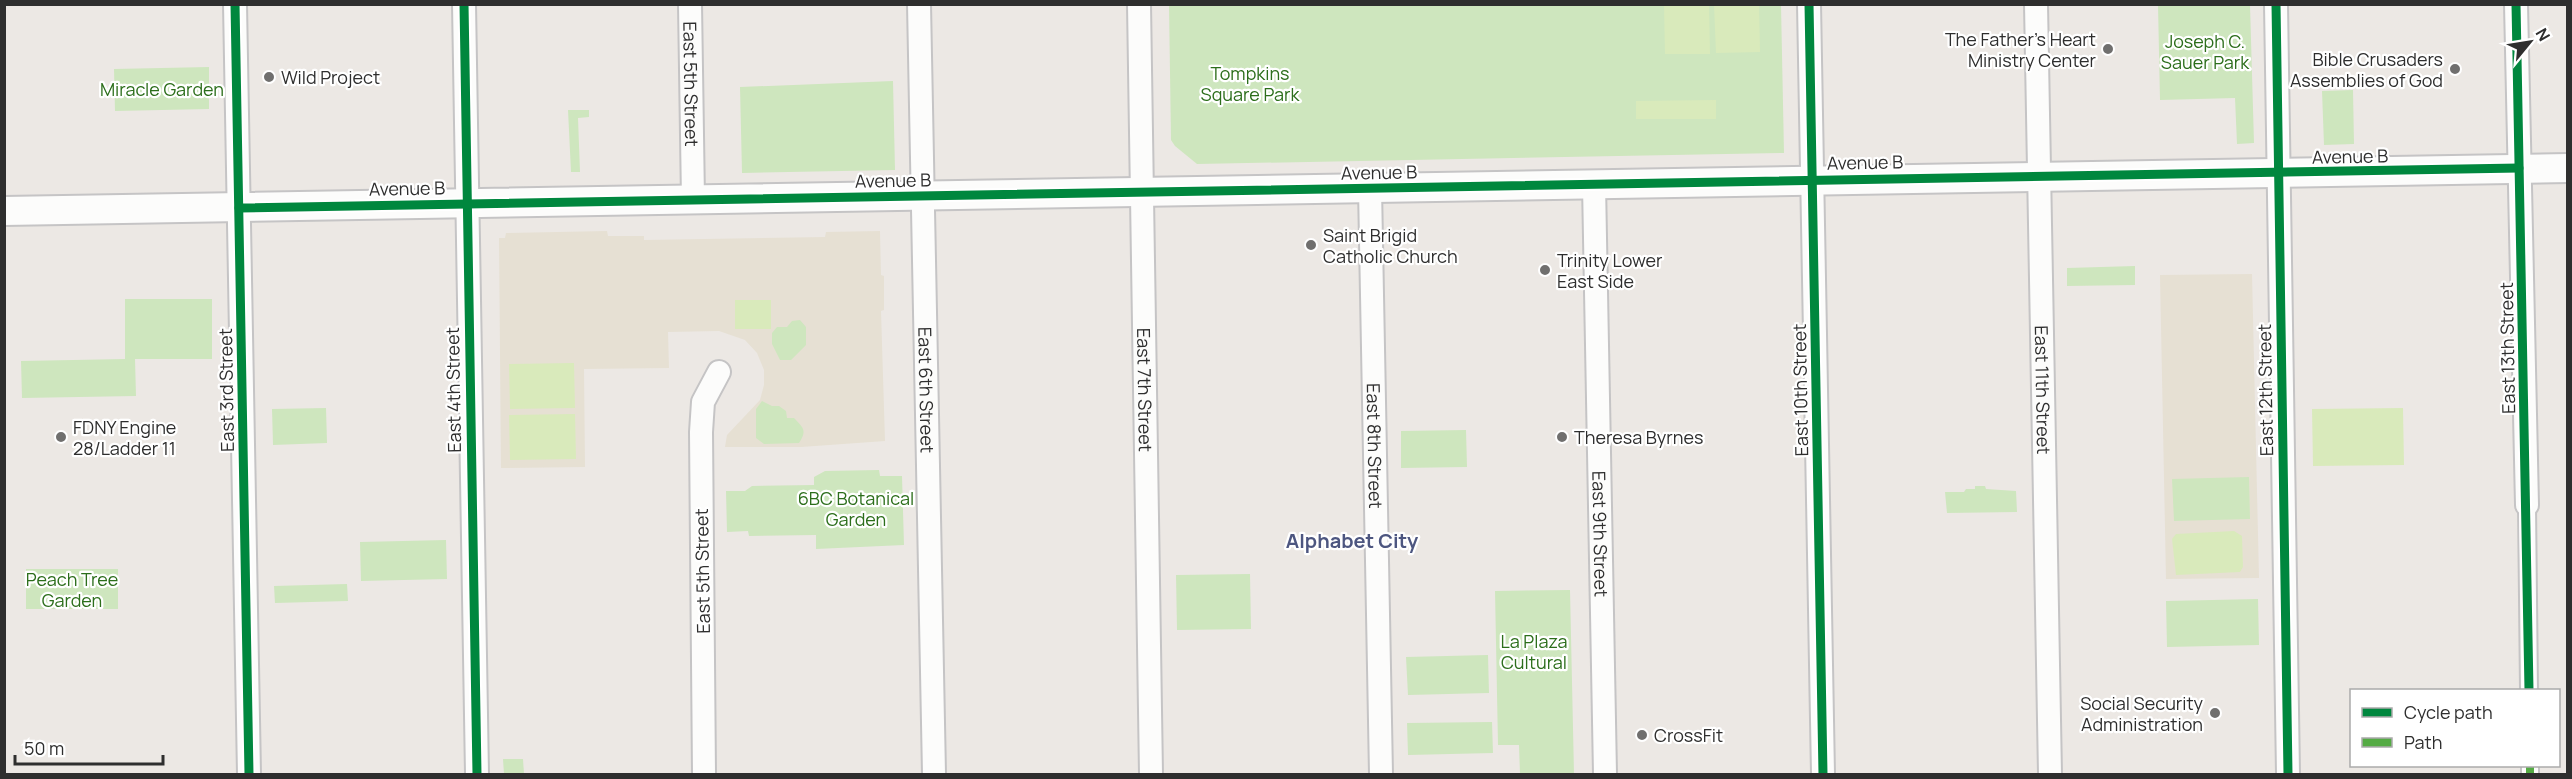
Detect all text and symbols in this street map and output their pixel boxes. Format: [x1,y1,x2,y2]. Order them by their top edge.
north arrow [2500,12,2560,72]
street label: East 5th Street [678,21,704,147]
text: N [2531,24,2555,45]
place label: The Father's Heart Ministry Center [1945,27,2096,72]
park label: Joseph C. Sauer Park [2161,29,2250,74]
marker: The Father's Heart Ministry Center [2101,42,2115,56]
place label: Bible Crusaders Assemblies of God [2290,47,2443,92]
park label: Tompkins Square Park [1201,61,1300,106]
marker: Bible Crusaders Assemblies of God [2448,62,2462,76]
place label: Wild Project [281,65,380,89]
marker: Wild Project [262,70,276,84]
park label: Miracle Garden [100,77,224,101]
street label: Avenue B [2312,143,2388,169]
street label: Avenue B [1827,149,1903,175]
street label: Avenue B [1341,159,1417,185]
street label: Avenue B [855,167,931,193]
street label: Avenue B [369,175,445,201]
place label: Saint Brigid Catholic Church [1323,223,1458,268]
marker: Saint Brigid Catholic Church [1304,238,1318,252]
place label: Trinity Lower East Side [1557,248,1663,293]
marker: Trinity Lower East Side [1538,263,1552,277]
street label: East 13th Street [2494,282,2520,414]
street label: East 10th Street [1787,323,1813,457]
street label: East 12th Street [2252,324,2278,456]
street label: East 11th Street [2030,325,2056,455]
street label: East 4th Street [440,327,466,453]
street label: East 6th Street [913,327,940,453]
street label: East 3rd Street [213,328,239,452]
street label: East 7th Street [1132,328,1158,452]
street label: East 8th Street [1362,383,1388,509]
place label: FDNY Engine 28/Ladder 11 [73,415,176,460]
place label: Theresa Byrnes [1574,425,1703,449]
marker: FDNY Engine 28/Ladder 11 [54,430,68,444]
marker: Theresa Byrnes [1555,430,1569,444]
street label: East 9th Street [1587,471,1614,597]
park label: 6BC Botanical Garden [798,486,914,531]
street label: East 5th Street [689,508,715,634]
district label: Alphabet City [1286,527,1419,554]
park label: Peach Tree Garden [26,567,118,612]
park label: La Plaza Cultural [1501,629,1567,674]
legend [2350,689,2560,767]
place label: Social Security Administration [2080,691,2204,736]
text: Cycle path [2404,700,2493,724]
marker: Social Security Administration [2208,706,2222,720]
place label: CrossFit [1654,723,1723,747]
scale bar [15,728,164,766]
marker: CrossFit [1635,728,1649,742]
text: Path [2404,730,2442,754]
text: 50 m [24,736,64,760]

